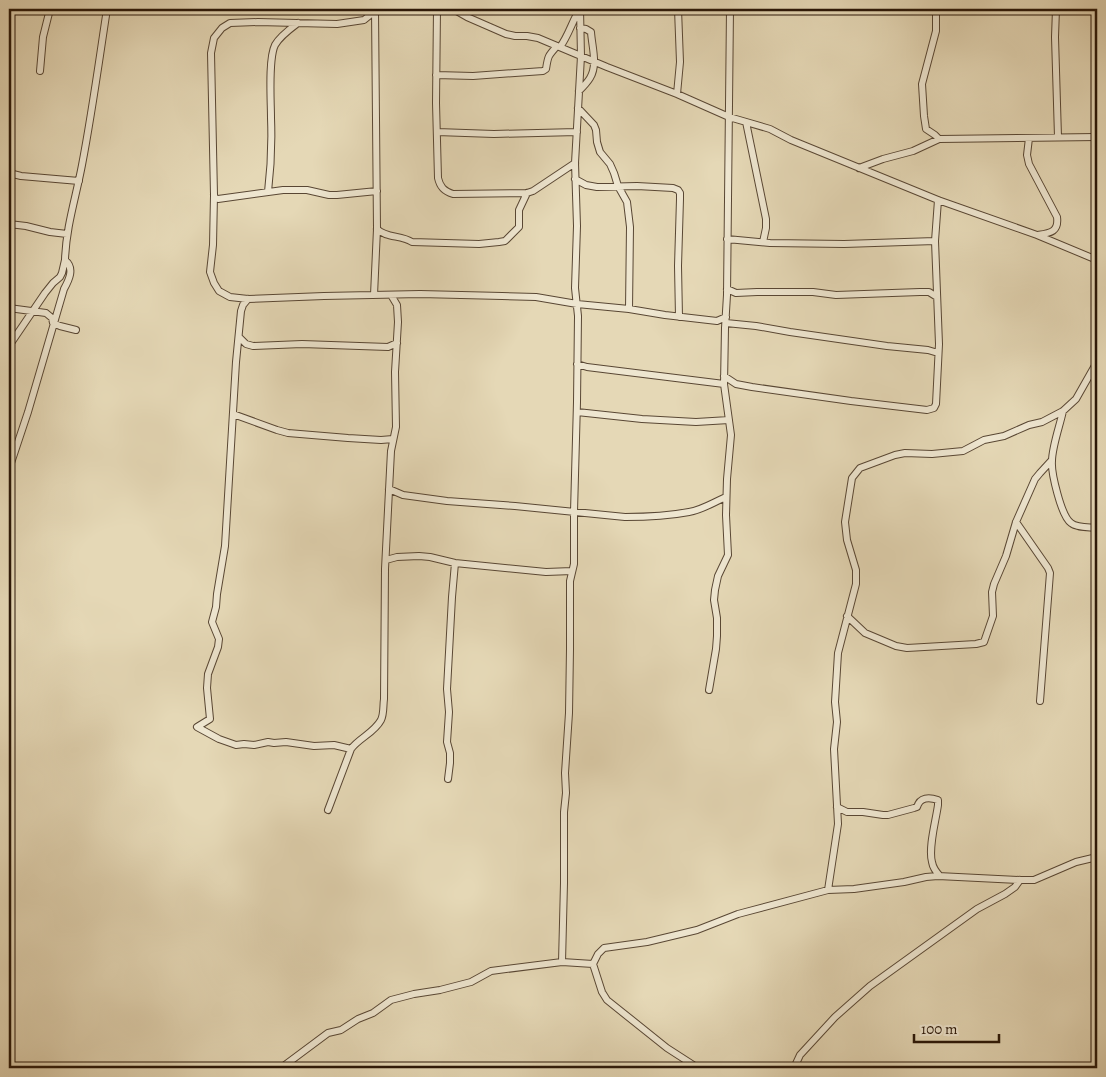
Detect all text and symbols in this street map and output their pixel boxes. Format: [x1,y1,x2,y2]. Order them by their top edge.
scale bar [914,1012,998,1044]
text: 100 m [921,1019,958,1039]

